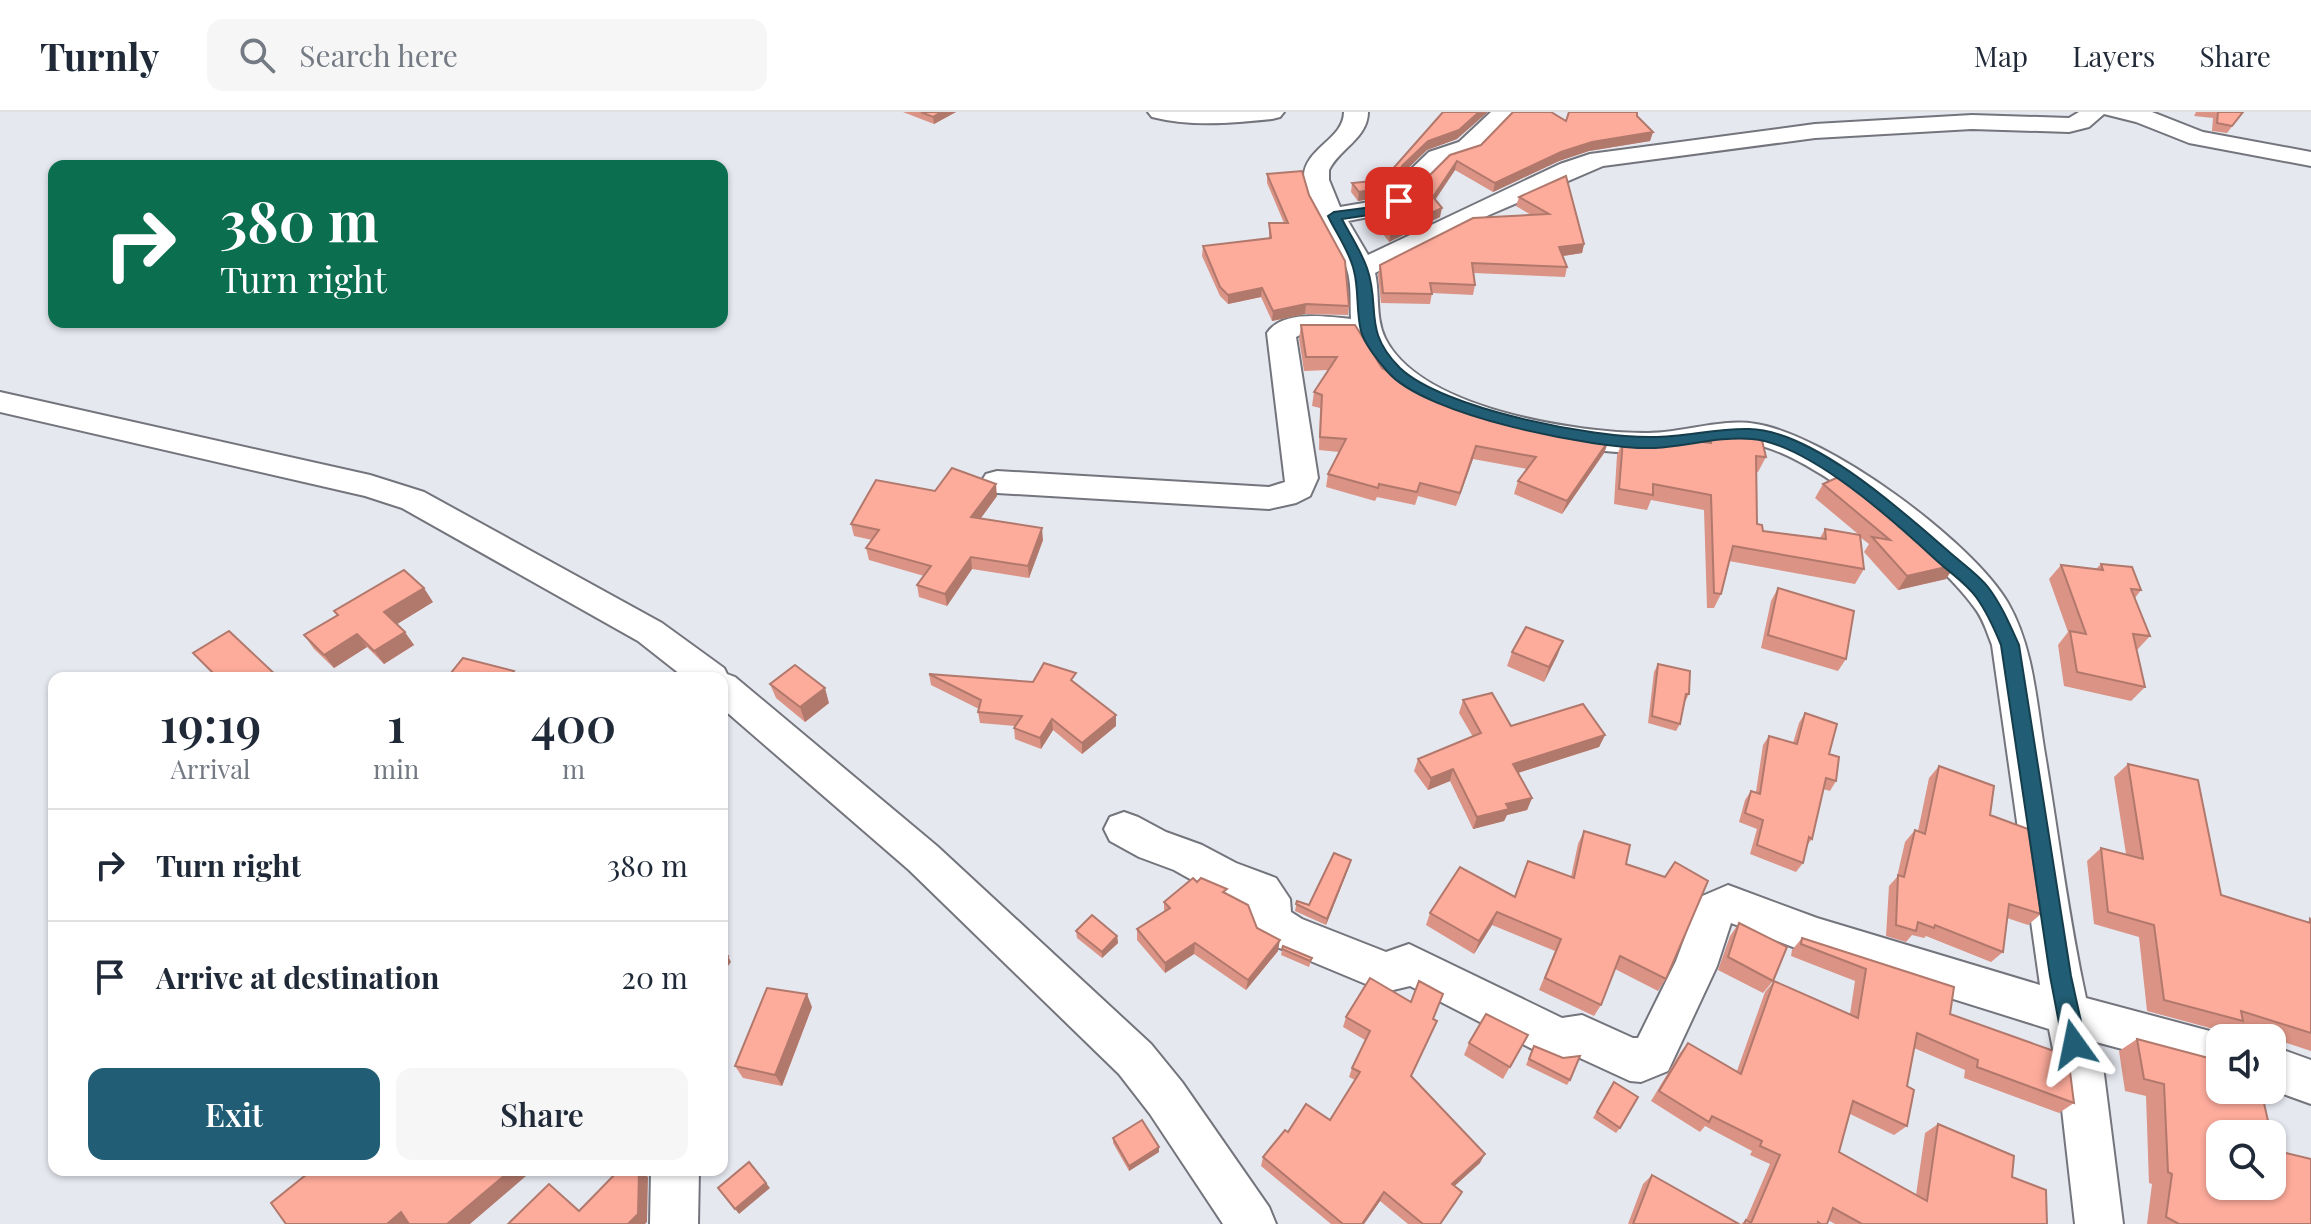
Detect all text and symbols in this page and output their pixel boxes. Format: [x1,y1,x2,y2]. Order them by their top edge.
search box [207,19,767,91]
text: Turnly [40,30,159,81]
icon: search [235,33,279,77]
text: Search here [299,35,458,75]
text: Map [1974,37,2028,74]
text: Layers [2072,37,2155,74]
text: Share [2199,37,2271,74]
pin [1365,167,1433,235]
icon: arrive [1377,179,1421,223]
text: 380 m [220,182,379,257]
icon: right [88,192,192,296]
text: Turn right [220,254,387,302]
text: 19:19 [160,691,261,755]
text: 1 [387,691,405,755]
text: 400 [531,691,616,755]
text: Arrival [170,751,251,786]
text: min [373,751,419,786]
text: m [562,751,585,786]
icon: right [88,843,132,887]
text: Turn right [156,845,301,885]
text: 380 m [607,845,688,885]
icon: arrive [88,955,132,999]
text: Arrive at destination [156,957,439,997]
text: 20 m [622,957,688,997]
position arrow [2032,1002,2116,1086]
map controls [2206,1024,2286,1200]
button: sound [2206,1024,2286,1104]
button: Exit [88,1068,380,1160]
button: Share [396,1068,688,1160]
button: search [2206,1120,2286,1200]

